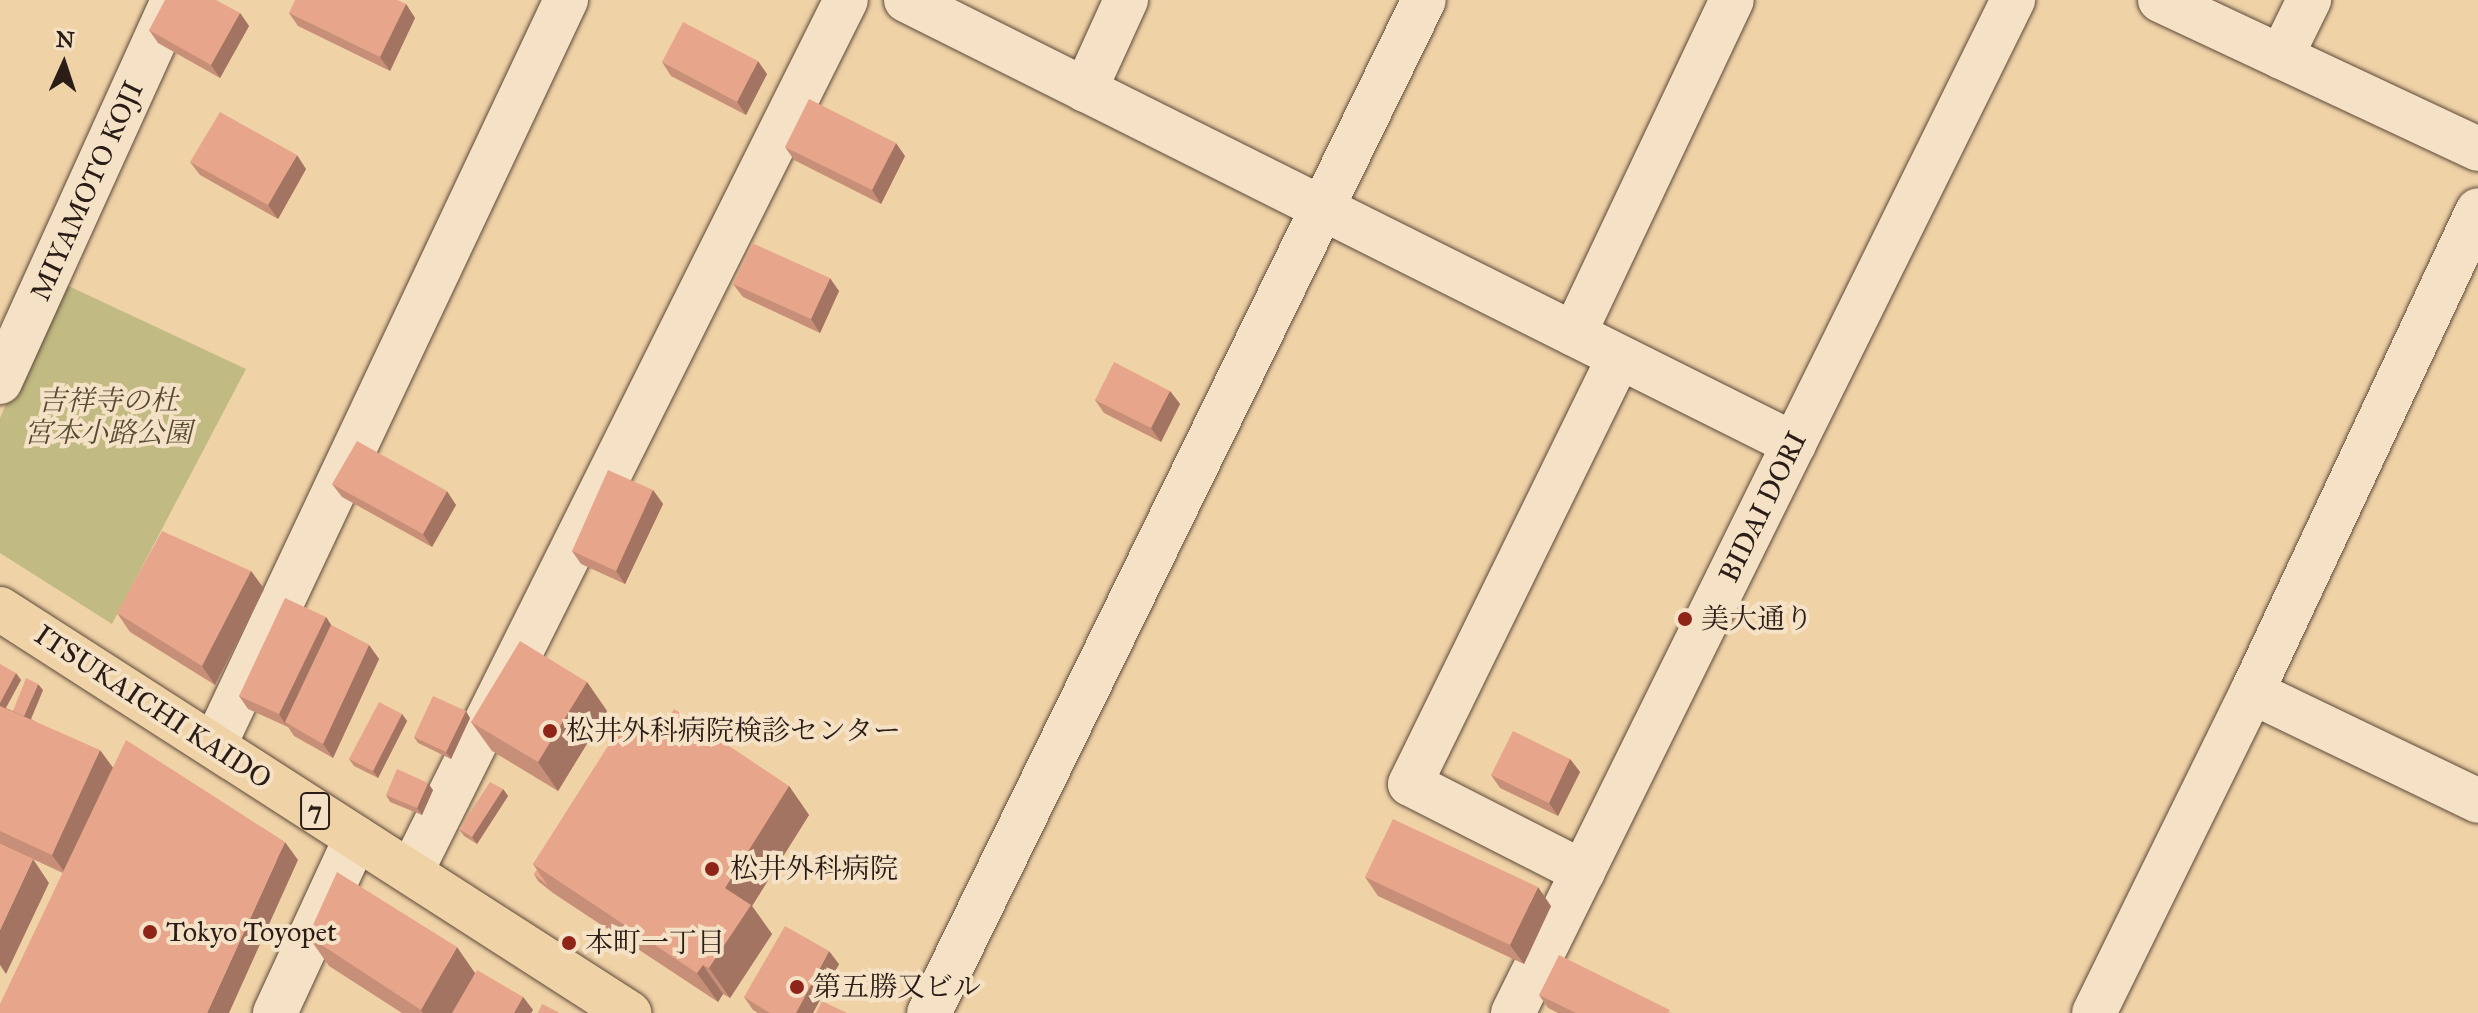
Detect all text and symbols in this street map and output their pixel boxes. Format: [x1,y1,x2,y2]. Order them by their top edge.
north arrow [24,24,104,104]
text: N [55,26,75,54]
street label: MIYAMOTO KOJI [24,76,150,306]
park label: 吉祥寺の杜 宮本小路公園 [24,384,192,450]
street label: BIDAI DORI [1712,426,1814,588]
place label: 美大通り [1701,602,1813,636]
marker: 美大通り [1676,610,1694,628]
street label: ITSUKAICHI KAIDO [28,618,278,796]
place label: 松井外科病院検診センター [566,714,902,748]
marker: 松井外科病院検診センター [541,722,559,740]
road number: 7 [299,789,331,833]
place label: 松井外科病院 [730,852,898,886]
marker: 松井外科病院 [701,858,723,880]
place label: Tokyo Toyopet [166,915,337,949]
marker: Tokyo Toyopet [141,923,159,941]
place label: 本町一丁目 [585,926,725,960]
marker: 本町一丁目 [560,934,578,952]
place label: 第五勝又ビル [813,970,981,1004]
marker: 第五勝又ビル [788,978,806,996]

